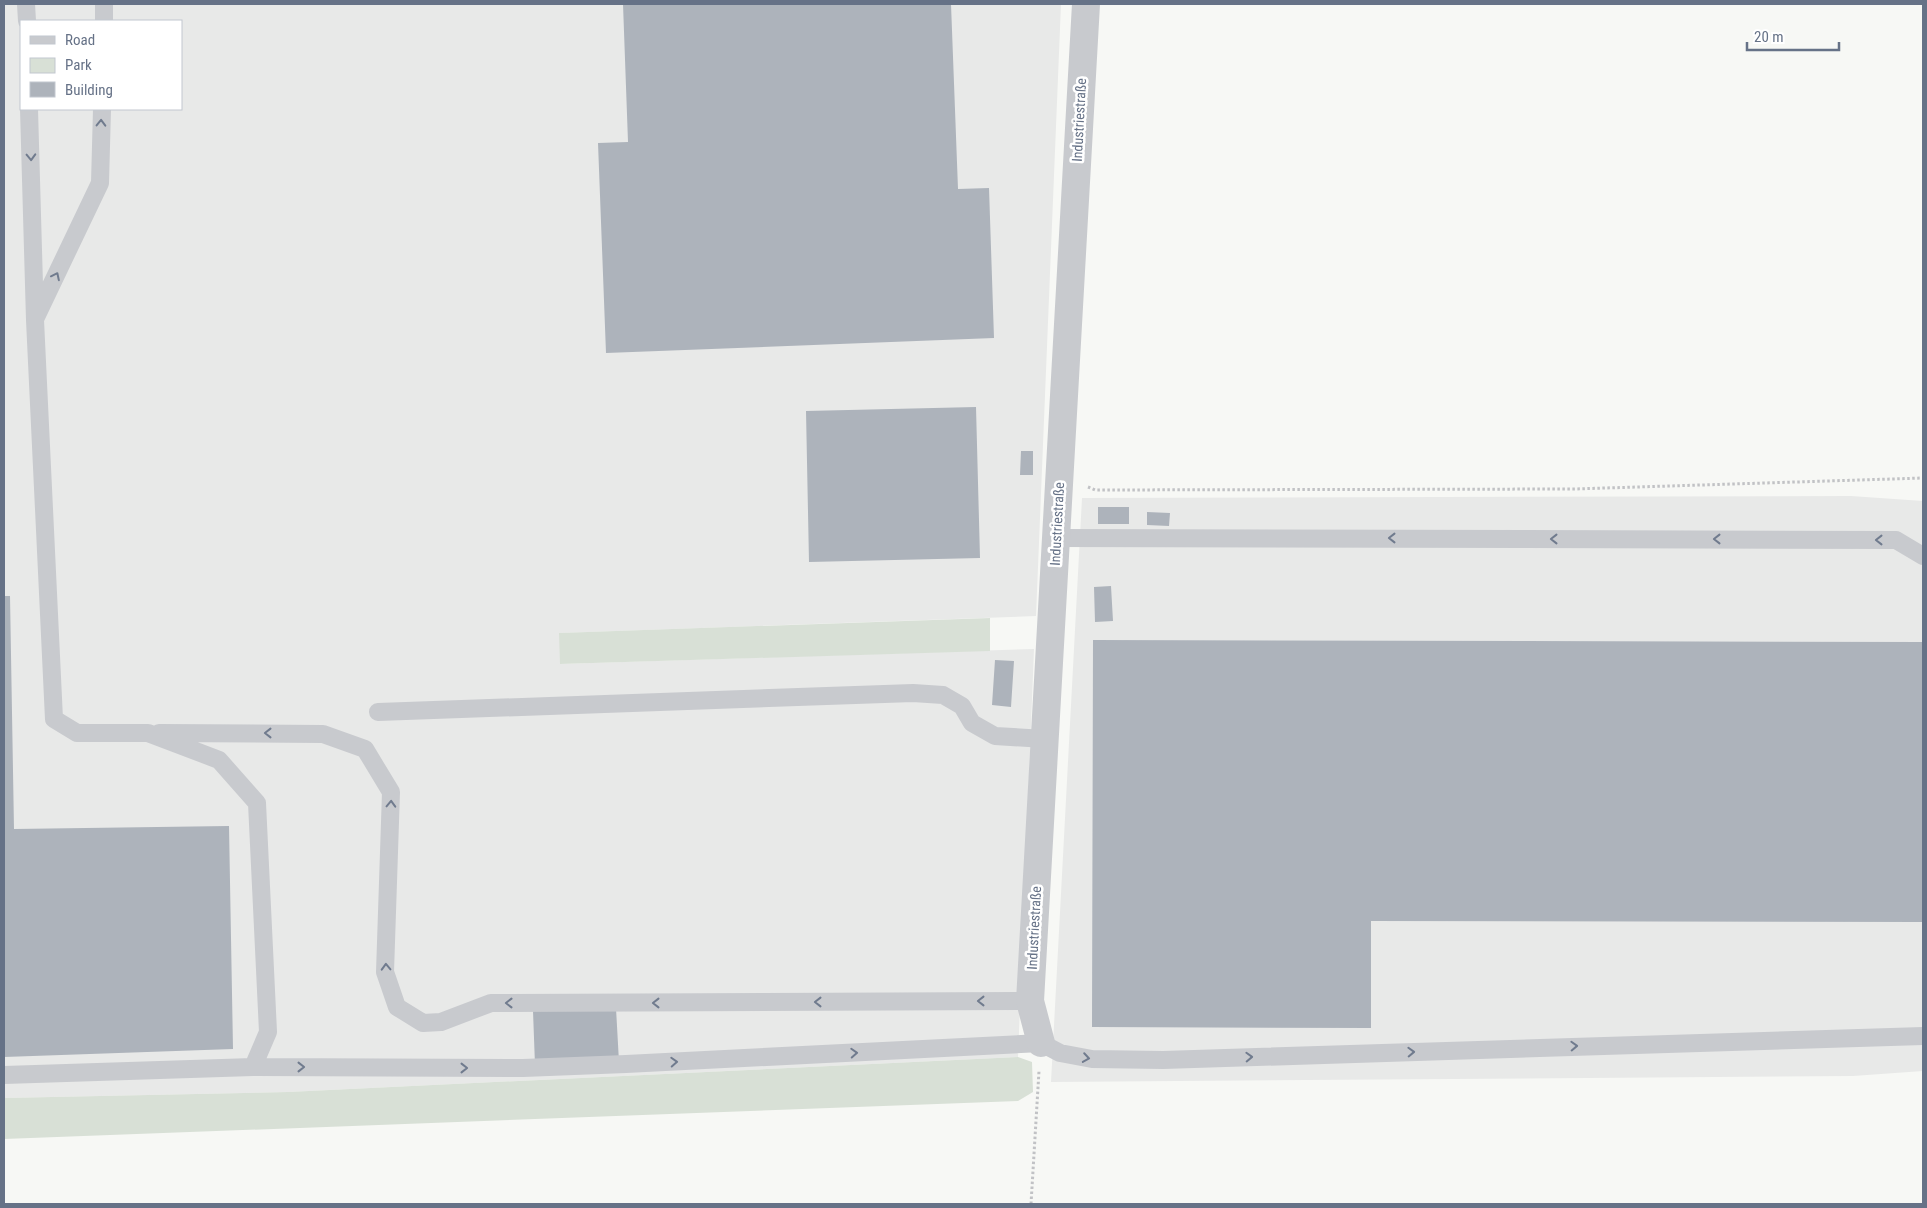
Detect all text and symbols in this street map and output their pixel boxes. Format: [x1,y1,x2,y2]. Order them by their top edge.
legend [20,20,182,110]
scale bar [1747,20,1840,52]
text: 20 m [1754,28,1784,46]
text: Road [65,31,95,49]
text: Park [65,56,92,74]
street label: Industriestraße [1069,77,1089,162]
text: Building [65,81,113,99]
one-way arrow [96,119,107,127]
one-way arrow [25,154,36,162]
one-way arrow [50,272,60,281]
street label: Industriestraße [1047,481,1067,566]
one-way arrow [1388,533,1396,543]
one-way arrow [1550,534,1558,544]
one-way arrow [1713,534,1720,544]
one-way arrow [1875,534,1883,545]
one-way arrow [264,728,272,738]
one-way arrow [386,800,396,808]
street label: Industriestraße [1024,885,1044,970]
one-way arrow [380,962,391,970]
one-way arrow [977,996,985,1007]
one-way arrow [814,997,822,1007]
one-way arrow [505,998,512,1008]
one-way arrow [652,998,660,1008]
one-way arrow [1570,1041,1578,1052]
one-way arrow [1407,1046,1415,1057]
one-way arrow [850,1047,858,1058]
one-way arrow [1082,1052,1091,1062]
one-way arrow [1246,1052,1253,1062]
one-way arrow [671,1056,679,1067]
one-way arrow [298,1062,306,1072]
one-way arrow [460,1063,468,1073]

